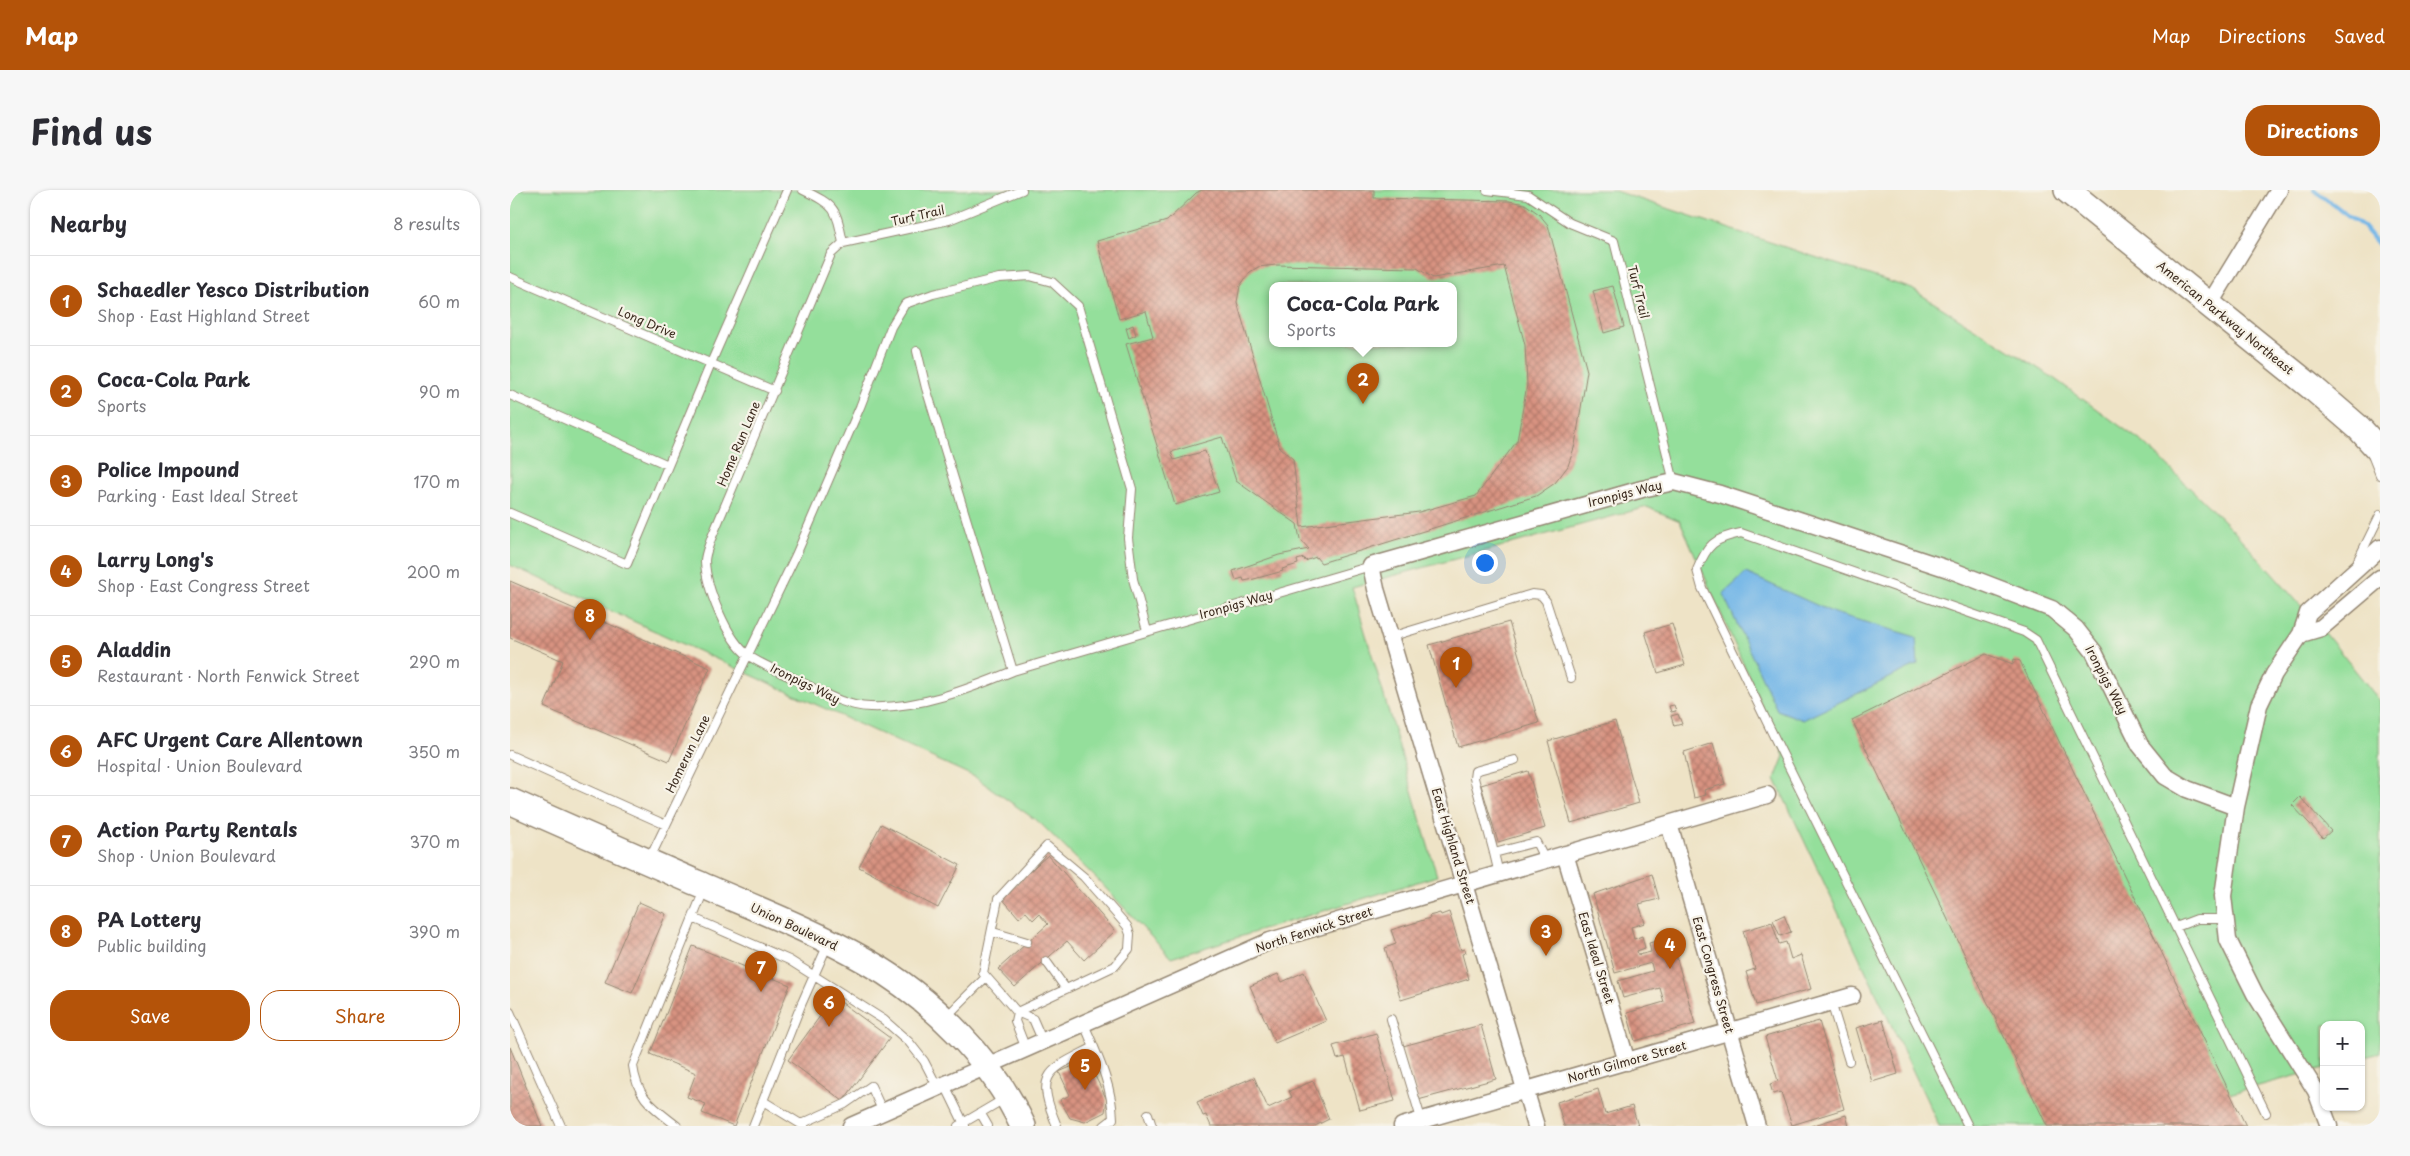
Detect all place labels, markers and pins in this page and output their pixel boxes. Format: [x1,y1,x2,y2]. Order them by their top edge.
pin: 2 [1347,363,1379,404]
pin: 8 [574,599,606,640]
pin: 1 [1440,647,1472,688]
pin: 3 [1530,915,1562,956]
pin: 4 [1654,928,1686,969]
pin: 7 [745,951,777,992]
pin: 6 [813,986,845,1027]
pin: 5 [1069,1049,1101,1090]

